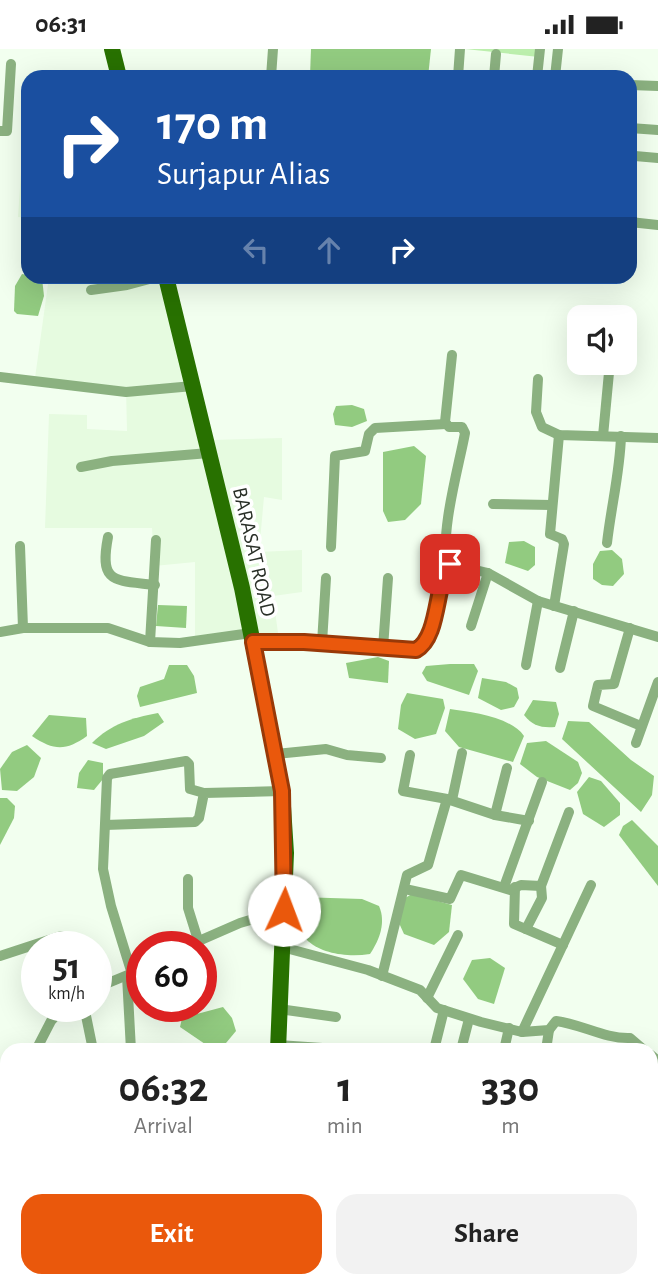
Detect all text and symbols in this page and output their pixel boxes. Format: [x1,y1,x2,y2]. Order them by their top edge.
text: 06:31 [35,11,88,37]
icon: right [42,98,133,189]
text: 170 m [157,100,268,149]
text: Surjapur Alias [157,158,330,190]
icon: left [237,231,275,269]
icon: ahead [310,231,348,269]
icon: right [383,231,421,269]
map controls [567,305,637,375]
button: sound [567,305,637,375]
street label: BARASAT ROAD [229,485,279,619]
pin [420,534,480,594]
icon: arrive [431,545,469,583]
position arrow [247,873,321,947]
speed limit sign: 60 [126,931,217,1022]
text: 51 [53,950,80,985]
text: km/h [48,985,85,1003]
text: 06:32 [119,1067,208,1109]
text: 1 [337,1067,352,1109]
text: 330 [481,1067,539,1109]
text: Arrival [134,1115,193,1138]
text: min [327,1115,363,1138]
text: m [501,1115,520,1138]
button: Exit [21,1194,322,1274]
button: Share [336,1194,637,1274]

